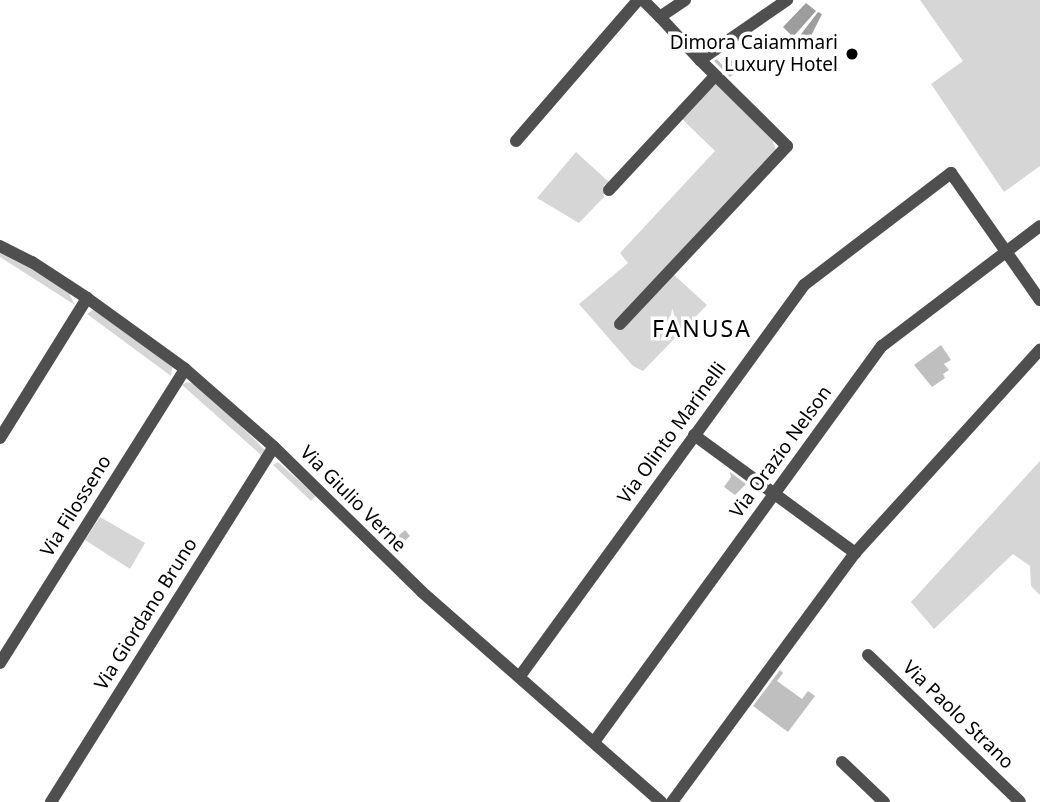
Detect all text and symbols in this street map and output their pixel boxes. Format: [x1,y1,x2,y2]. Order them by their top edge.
place label: Dimora Caiammari Luxury Hotel [670,32,838,76]
marker: Dimora Caiammari Luxury Hotel [844,46,860,62]
district label: FANUSA [653,314,751,342]
street label: Via Olinto Marinelli [613,358,731,508]
street label: Via Orazio Nelson [725,382,837,522]
street label: Via Giulio Verne [295,441,411,557]
street label: Via Filosseno [36,451,116,561]
street label: Via Giordano Bruno [90,534,202,694]
street label: Via Paolo Strano [898,656,1018,774]

